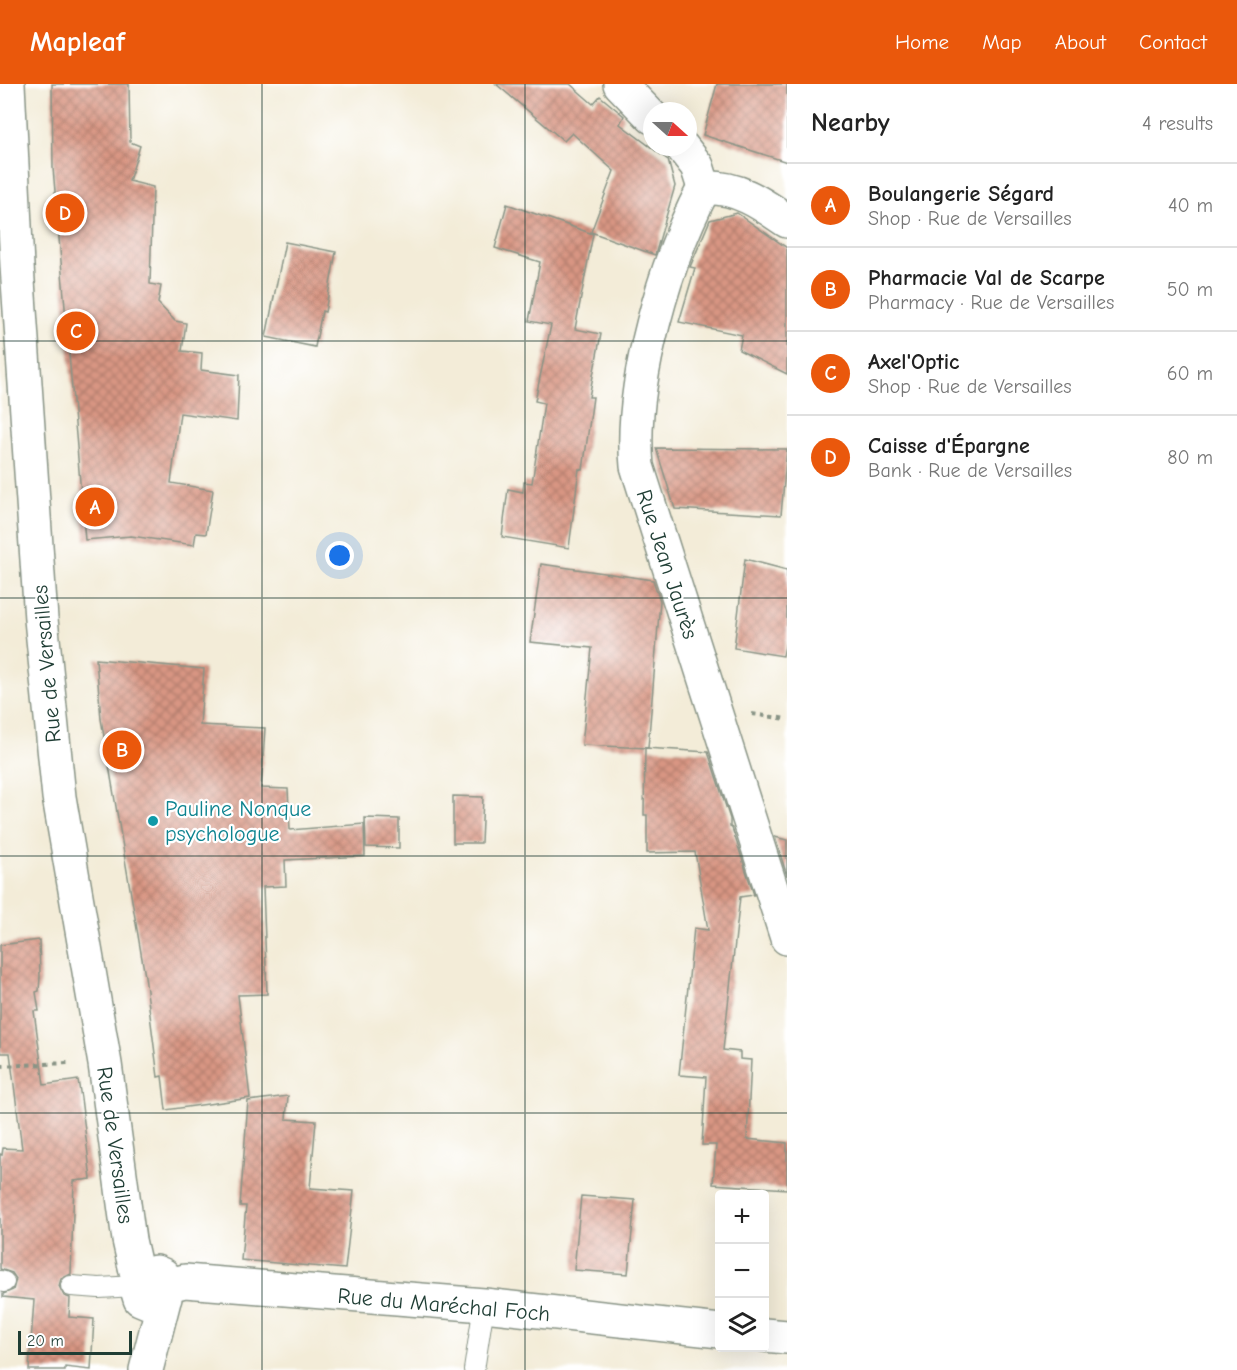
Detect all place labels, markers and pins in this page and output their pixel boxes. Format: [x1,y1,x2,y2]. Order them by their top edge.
pin: D [46,190,84,236]
pin: C [56,308,96,354]
pin: A [76,484,115,530]
pin: B [102,728,142,772]
place label: Pauline Nonque psychologue [165,796,311,847]
marker: Pauline Nonque psychologue [146,814,160,828]

